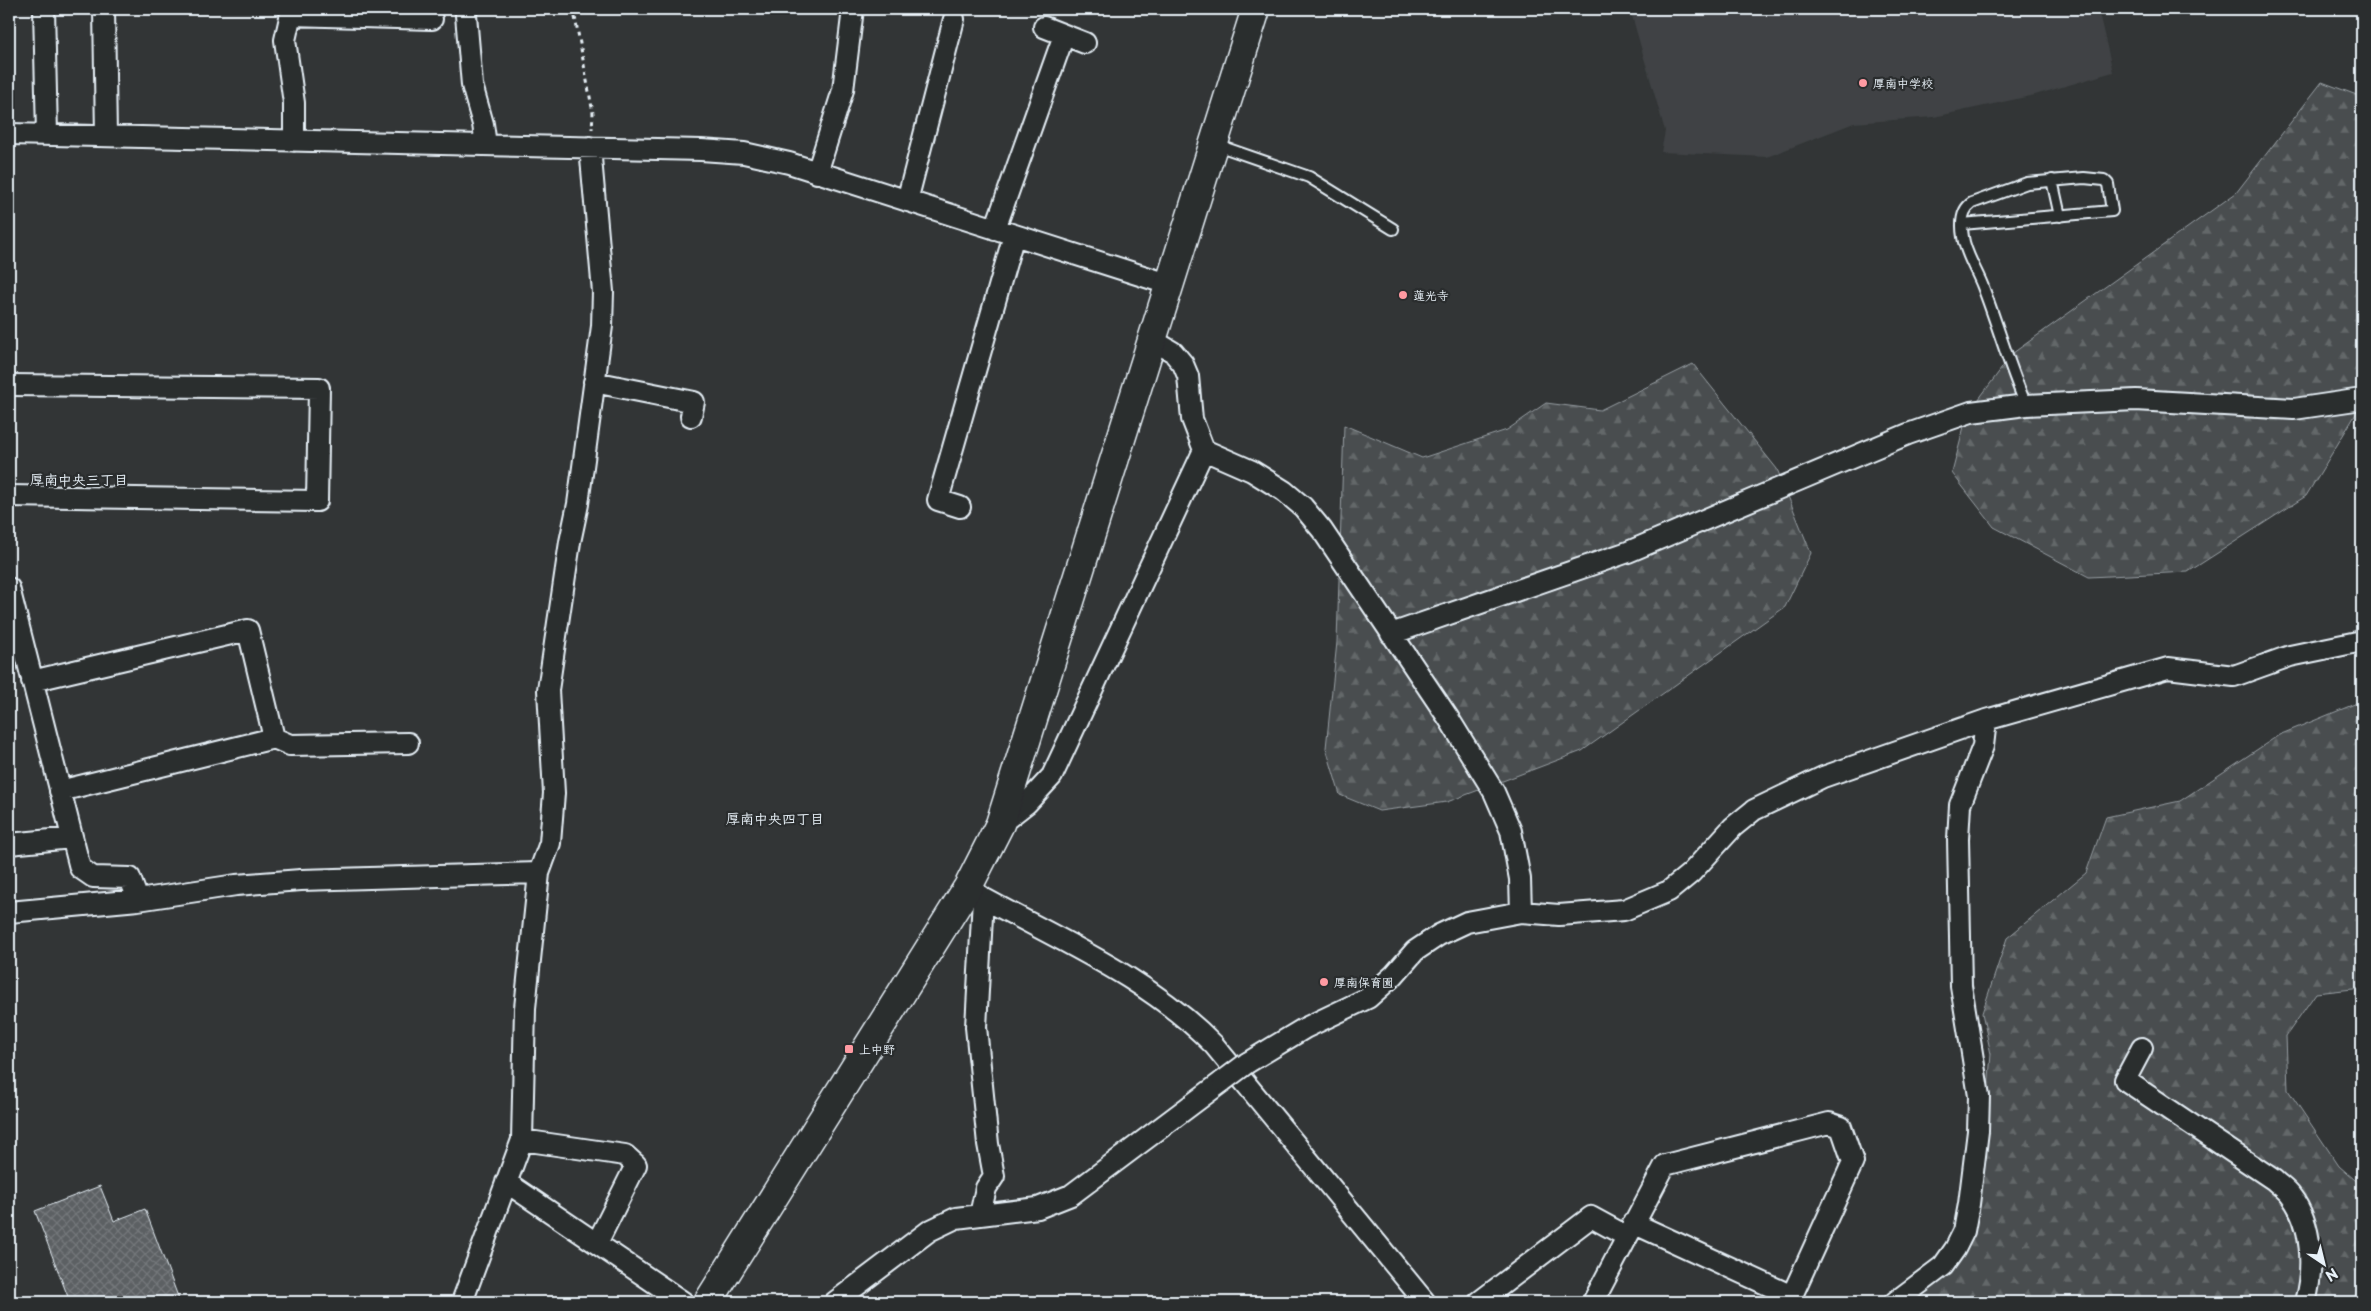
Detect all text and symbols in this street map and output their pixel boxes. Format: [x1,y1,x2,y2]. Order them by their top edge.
place label: 厚南中学校 [1873,74,1933,92]
marker: 厚南中学校 [1857,77,1869,89]
place label: 蓮光寺 [1413,286,1449,304]
marker: 蓮光寺 [1397,289,1409,301]
district label: 厚南中央三丁目 [30,469,128,490]
district label: 厚南中央四丁目 [726,808,824,829]
place label: 厚南保育園 [1334,973,1394,991]
marker: 厚南保育園 [1318,976,1330,988]
place label: 上中野 [859,1040,895,1058]
marker: 上中野 [843,1043,855,1055]
north arrow [2298,1238,2348,1288]
text: N [2321,1263,2342,1287]

